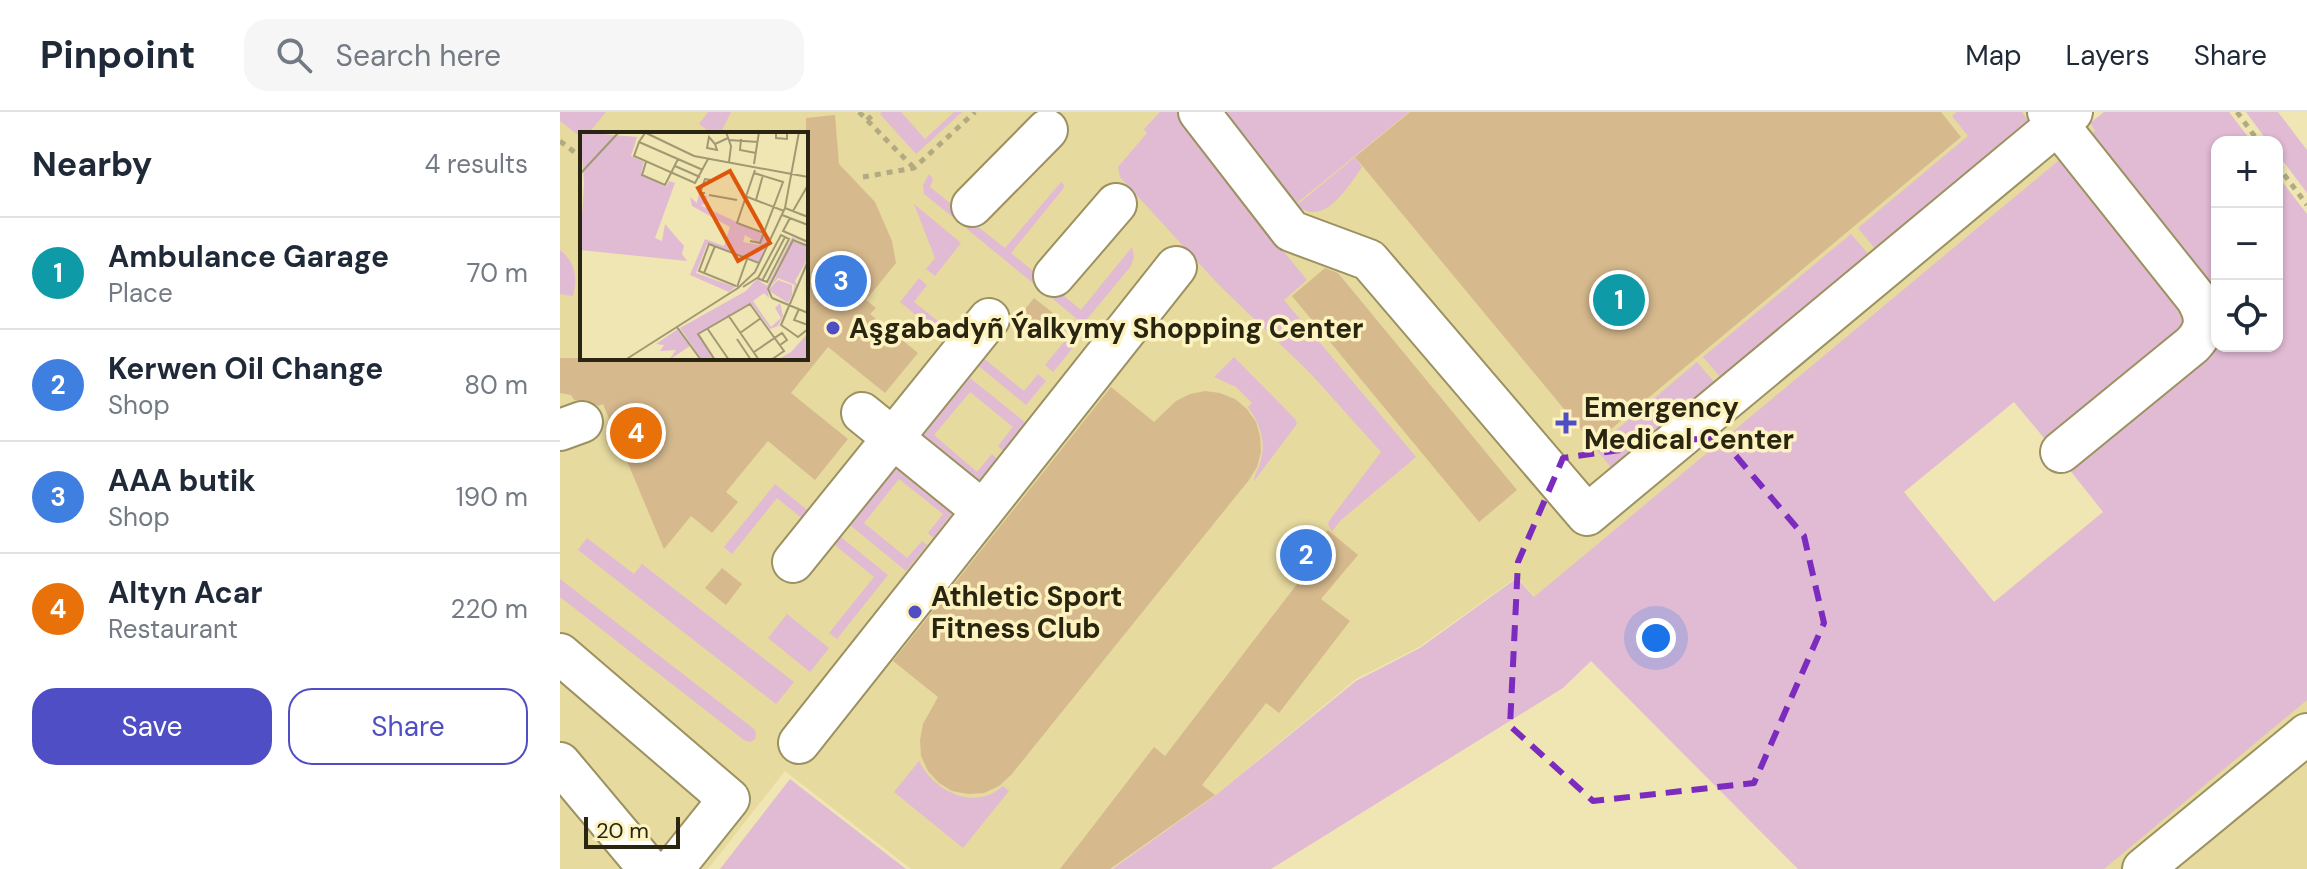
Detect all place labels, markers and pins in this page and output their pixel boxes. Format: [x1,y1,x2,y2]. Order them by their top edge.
pin: 3 [815,251,867,311]
pin: 1 [1593,270,1645,330]
place label: Aşgabadyñ Ýalkymy Shopping Center [849,310,1364,347]
marker: Aşgabadyñ Ýalkymy Shopping Center [824,319,842,337]
place label: Emergency Medical Center [1584,389,1794,458]
pin: 4 [610,403,662,463]
marker: Emergency Medical Center [1555,412,1577,434]
pin: 2 [1280,525,1332,585]
place label: Athletic Sport Fitness Club [931,578,1122,647]
marker: Athletic Sport Fitness Club [906,603,924,621]

